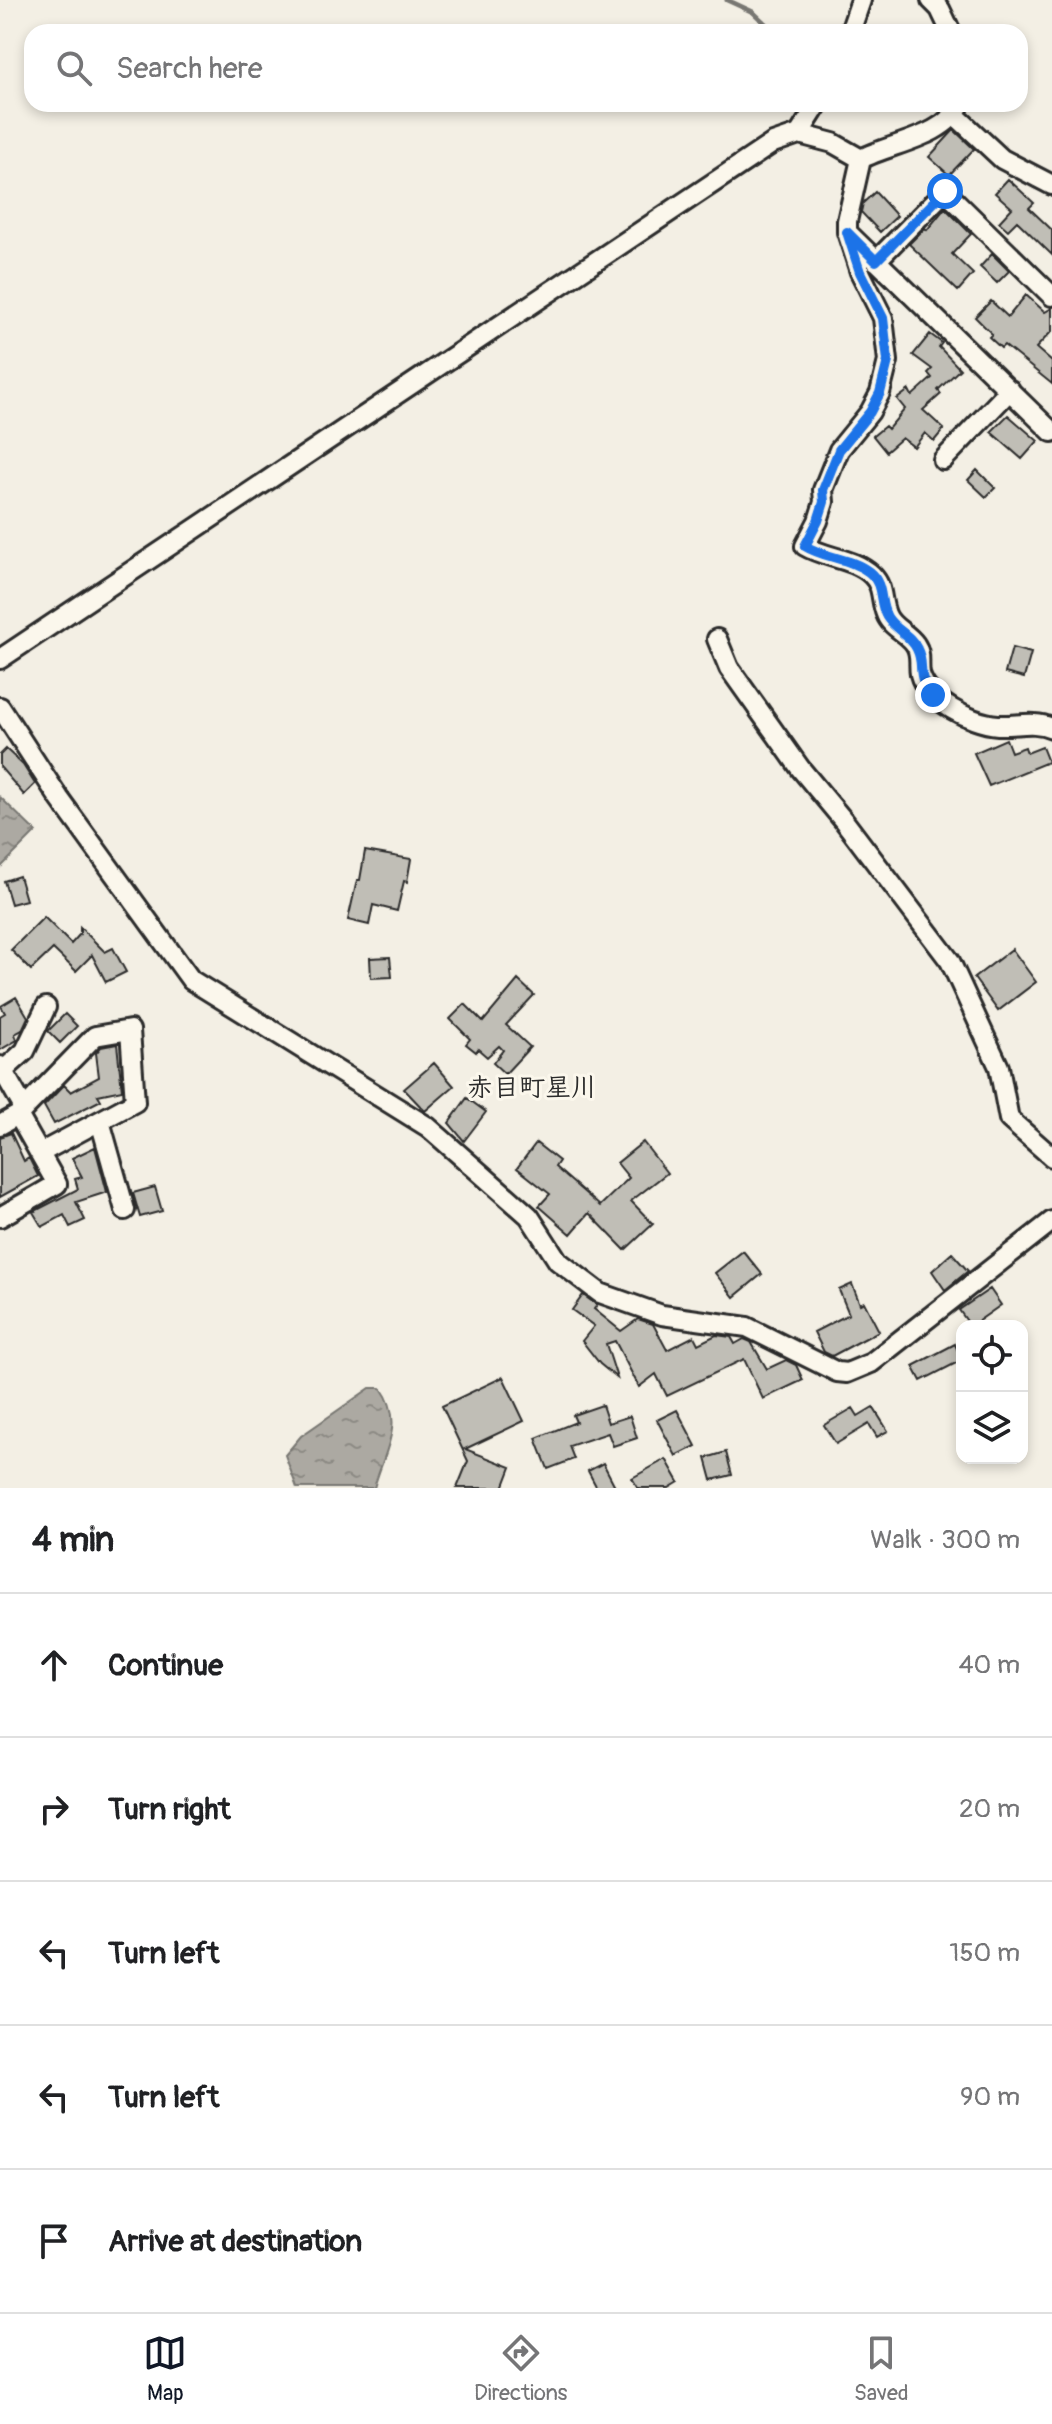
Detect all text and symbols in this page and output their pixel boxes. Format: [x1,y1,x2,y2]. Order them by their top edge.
search box [24,24,1028,112]
icon: search [52,46,96,90]
text: Search here [116,50,263,87]
route start [927,173,963,209]
route end [915,677,951,713]
district label: 赤目町星川 [467,1072,597,1104]
map controls [956,1320,1028,1464]
button: locate [956,1320,1028,1392]
button: layers [956,1392,1028,1464]
text: 4 min [32,1519,114,1562]
text: Walk · 300 m [870,1524,1020,1556]
icon: ahead [32,1643,76,1687]
text: Continue [108,1647,223,1684]
text: 40 m [958,1649,1020,1681]
icon: right [32,1787,76,1831]
text: Turn right [108,1791,231,1828]
text: 20 m [959,1793,1020,1825]
icon: left [32,1931,76,1975]
text: Turn left [108,1935,219,1972]
text: 150 m [949,1937,1020,1969]
icon: left [32,2075,76,2119]
text: Turn left [108,2079,219,2116]
text: 90 m [960,2081,1020,2113]
icon: arrive [32,2219,76,2263]
text: Arrive at destination [108,2223,362,2260]
tab: Map [143,2331,187,2407]
tab: Directions [474,2331,567,2407]
tab: Saved [854,2331,909,2407]

